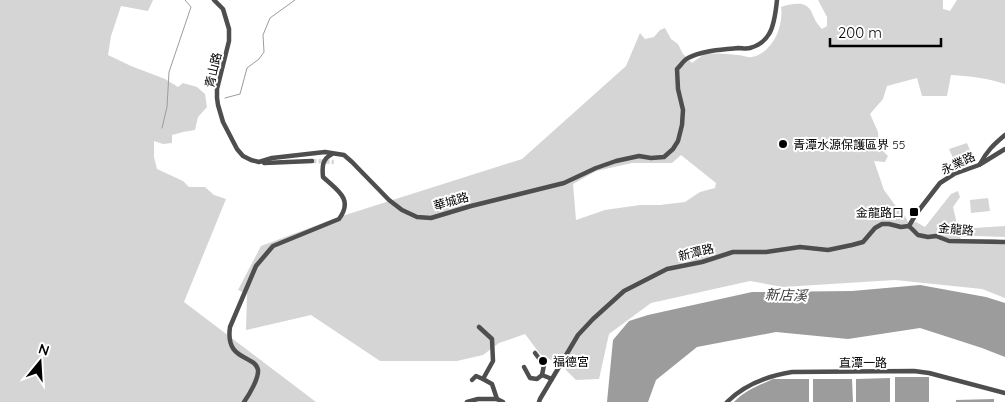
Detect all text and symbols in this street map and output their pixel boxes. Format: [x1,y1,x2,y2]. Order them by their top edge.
scale bar [830,15,941,47]
text: 200 m [838,23,882,42]
street label: 青山路 [202,51,224,89]
place label: 青潭水源保護區界 55 [793,137,905,152]
marker: 青潭水源保護區界 55 [777,138,789,150]
street label: 永業路 [939,149,977,177]
street label: 華城路 [432,189,470,213]
place label: 金龍路口 [856,205,904,220]
marker: 金龍路口 [908,206,920,218]
street label: 金龍路 [937,220,975,238]
street label: 新潭路 [677,240,715,264]
water label: 新店溪 [765,285,809,305]
north arrow [15,337,65,387]
text: N [36,339,52,360]
place label: 福德宮 [553,354,589,369]
marker: 福德宮 [537,355,549,367]
street label: 直潭一路 [839,355,887,370]

